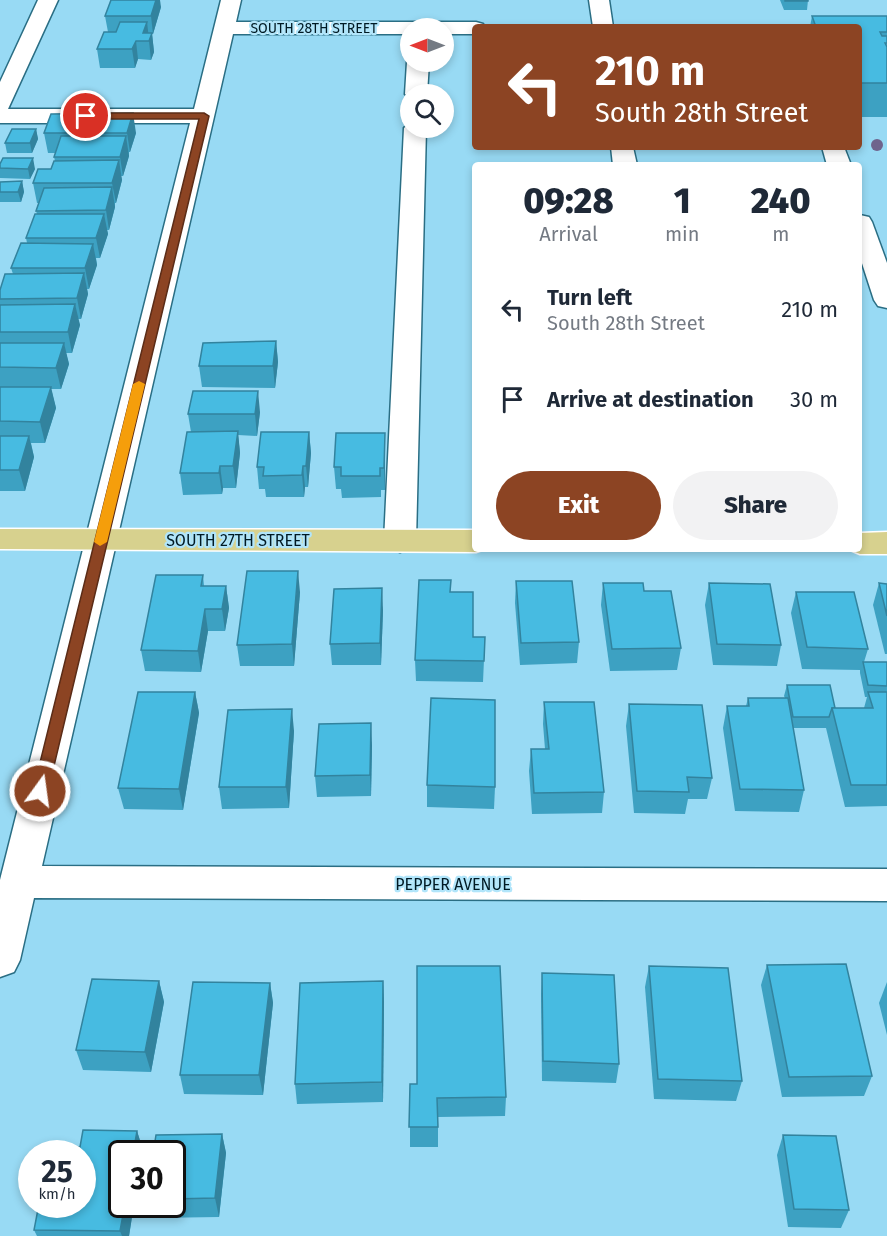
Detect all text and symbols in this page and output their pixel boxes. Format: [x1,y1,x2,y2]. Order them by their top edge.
north arrow [400,18,454,72]
map controls [400,18,454,138]
street label: SOUTH 28TH STREET [250,20,378,37]
text: 210 m [595,46,705,96]
icon: left [496,48,574,126]
button: search [400,84,454,138]
pin [60,90,111,141]
text: South 28th Street [595,97,808,129]
icon: arrive [69,99,102,132]
text: 09:28 [523,179,614,223]
text: 1 [674,179,691,223]
text: 240 [751,179,811,223]
text: Arrival [539,222,598,246]
text: min [665,222,699,246]
text: m [772,222,789,246]
text: Turn left [547,284,632,311]
icon: left [496,293,529,326]
text: 210 m [781,296,838,323]
text: South 28th Street [547,311,705,335]
icon: arrive [496,383,529,416]
text: Arrive at destination [547,386,754,413]
text: 30 m [790,386,838,413]
button: Exit [496,471,661,540]
button: Share [673,471,838,540]
street label: SOUTH 27TH STREET [166,531,311,550]
position arrow [8.0,759,72.0,823]
street label: PEPPER AVENUE [395,875,511,894]
speed limit sign: 30 [108,1140,186,1218]
text: 25 [41,1154,73,1190]
text: km/h [38,1185,76,1203]

